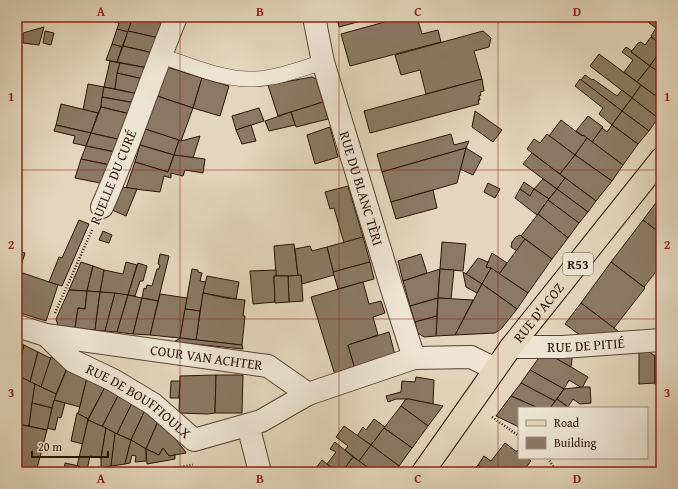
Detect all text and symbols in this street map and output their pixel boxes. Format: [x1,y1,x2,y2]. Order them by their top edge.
text: A [97,2,106,21]
text: B [256,2,264,21]
text: C [414,2,422,21]
text: D [573,2,581,21]
text: 1 [8,87,14,106]
text: 1 [664,87,670,106]
street label: RUELLE DU CURÉ [85,126,141,228]
street label: RUE DU BLANC TÈRI [335,129,388,248]
text: 2 [8,235,15,254]
text: 2 [664,235,671,254]
road number: R53 [563,253,593,275]
street label: RUE D'ACOZ [508,278,569,347]
street label: RUE DE PITIÉ [547,333,625,357]
street label: COUR VAN ACHTER [149,340,265,375]
street label: RUE DE BOUFFIOULX [83,359,196,443]
text: 3 [8,383,14,402]
text: 3 [664,383,670,402]
legend [518,407,648,459]
text: Road [554,414,580,431]
scale bar [32,433,108,459]
text: Building [554,434,597,451]
text: 20 m [38,438,62,455]
text: A [97,469,106,488]
text: B [256,469,264,488]
text: C [414,469,422,488]
text: D [573,469,581,488]

